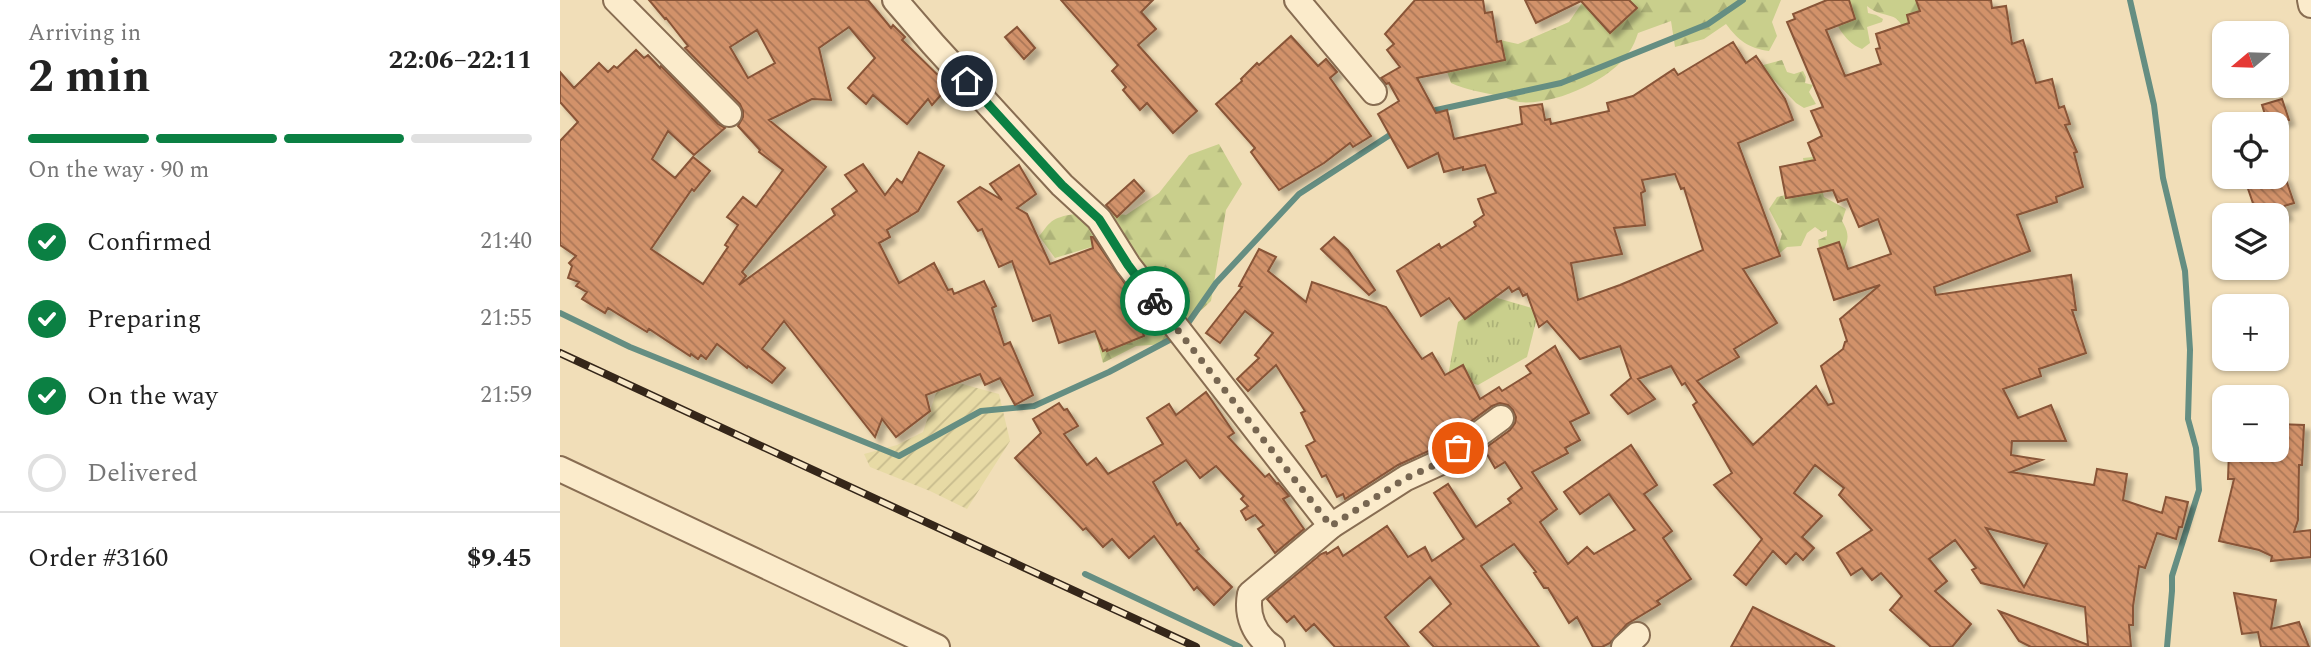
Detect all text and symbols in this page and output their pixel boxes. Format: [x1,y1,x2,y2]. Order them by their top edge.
text: Arriving in [28,16,141,51]
north arrow [2212,21,2289,98]
map controls [2212,21,2289,462]
text: 22:06–22:11 [388,40,532,80]
text: 2 min [28,42,150,112]
pin [937,51,997,111]
icon: home [948,62,986,100]
button: locate [2212,112,2289,189]
text: On the way · 90 m [28,153,209,188]
button: layers [2212,203,2289,280]
text: Confirmed [87,222,212,262]
icon: check [28,223,66,261]
text: 21:40 [480,224,532,259]
courier [1120,266,1190,336]
icon: bike [1136,282,1174,320]
button: + [2212,294,2289,371]
text: Preparing [87,299,201,339]
icon: check [28,300,66,338]
text: 21:55 [480,301,532,336]
text: On the way [87,376,218,416]
icon: check [28,377,66,415]
text: 21:59 [480,378,532,413]
button: − [2212,385,2289,462]
pin [1428,418,1488,478]
icon: bag [1439,429,1477,467]
text: Delivered [87,453,198,493]
text: Order #3160 [28,538,168,578]
text: $9.45 [467,538,532,578]

